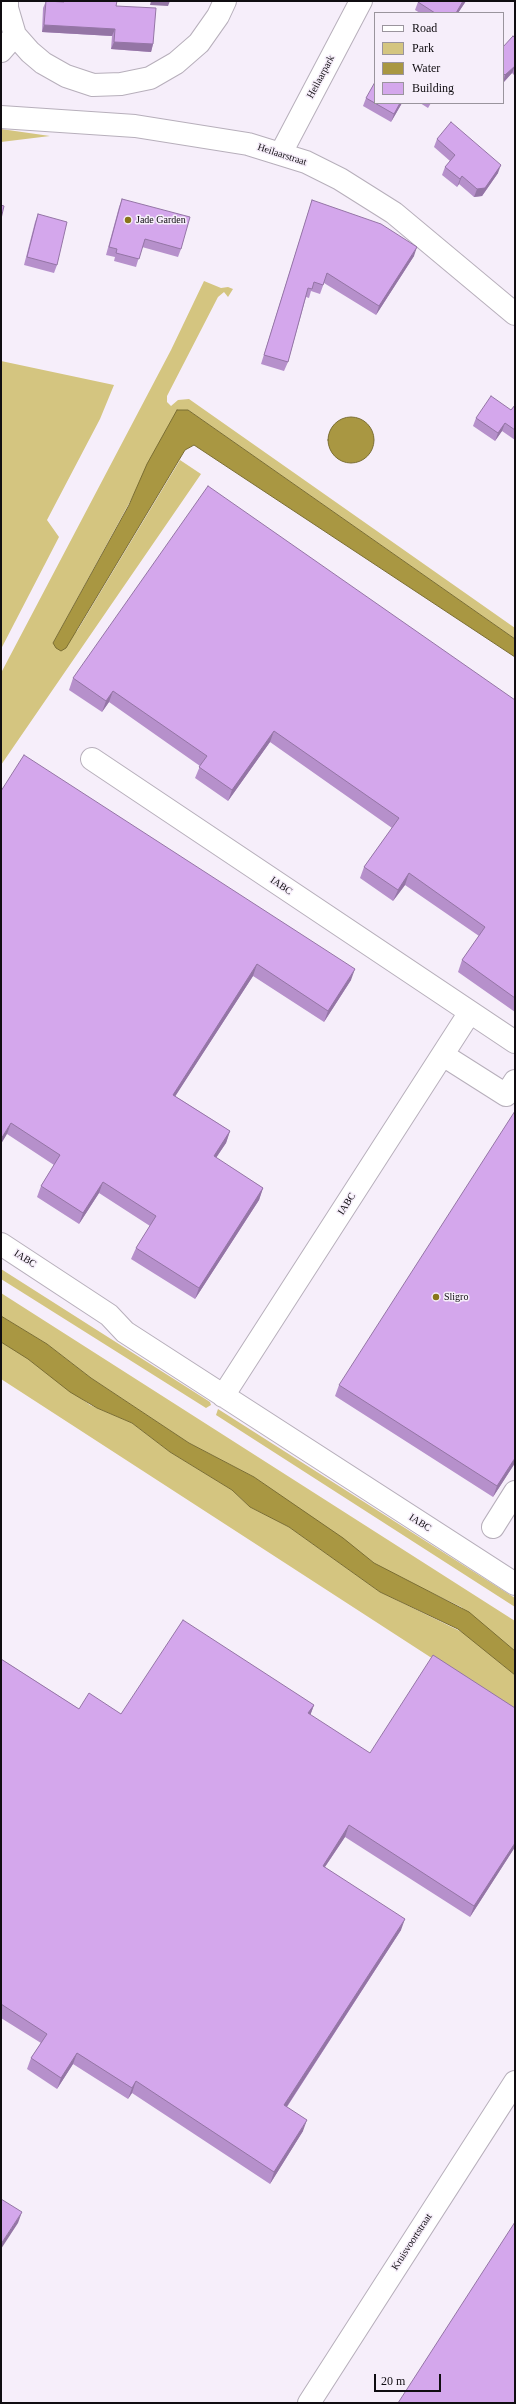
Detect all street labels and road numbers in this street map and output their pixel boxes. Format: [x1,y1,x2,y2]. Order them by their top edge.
street label: Heilaarpark [305,53,337,101]
street label: Heilaarstraat [256,141,308,169]
street label: IABC [268,874,294,898]
street label: IABC [335,1191,359,1217]
street label: IABC [12,1247,38,1271]
street label: IABC [407,1511,433,1535]
street label: Kruisvoortstraat [389,2211,435,2273]

